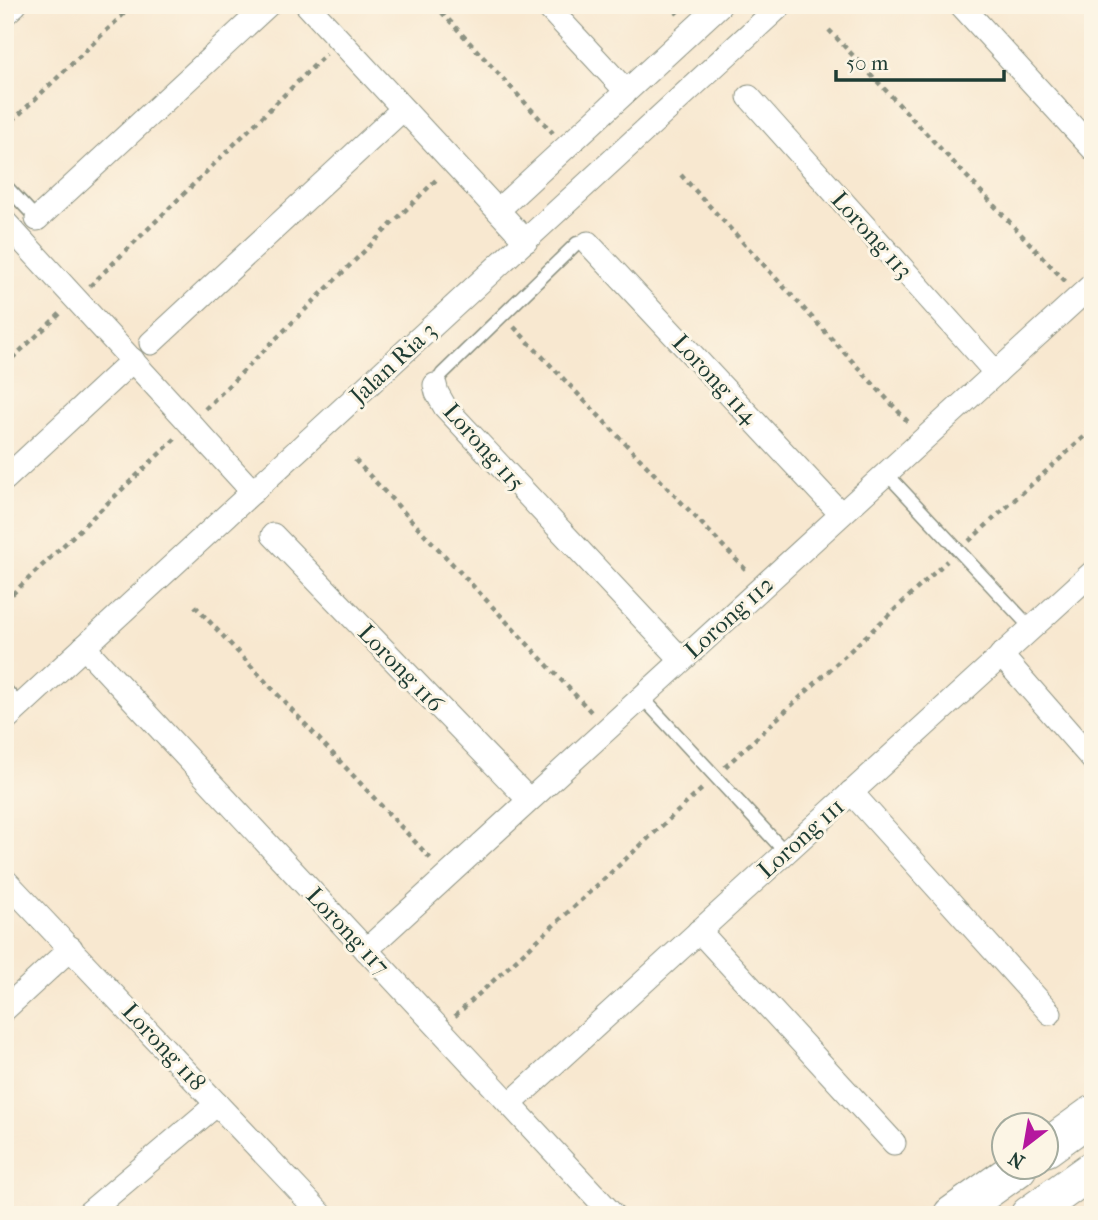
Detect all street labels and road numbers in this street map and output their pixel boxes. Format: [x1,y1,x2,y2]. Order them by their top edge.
street label: Lorong 113 [826,186,918,284]
street label: Jalan Ria 3 [343,316,442,411]
street label: Lorong 114 [667,329,764,430]
street label: Lorong 115 [437,398,531,496]
street label: Lorong 112 [679,570,779,664]
street label: Lorong 116 [353,619,450,718]
street label: Lorong 111 [752,792,850,884]
street label: Lorong 117 [301,881,395,981]
street label: Lorong 118 [116,997,212,1097]

